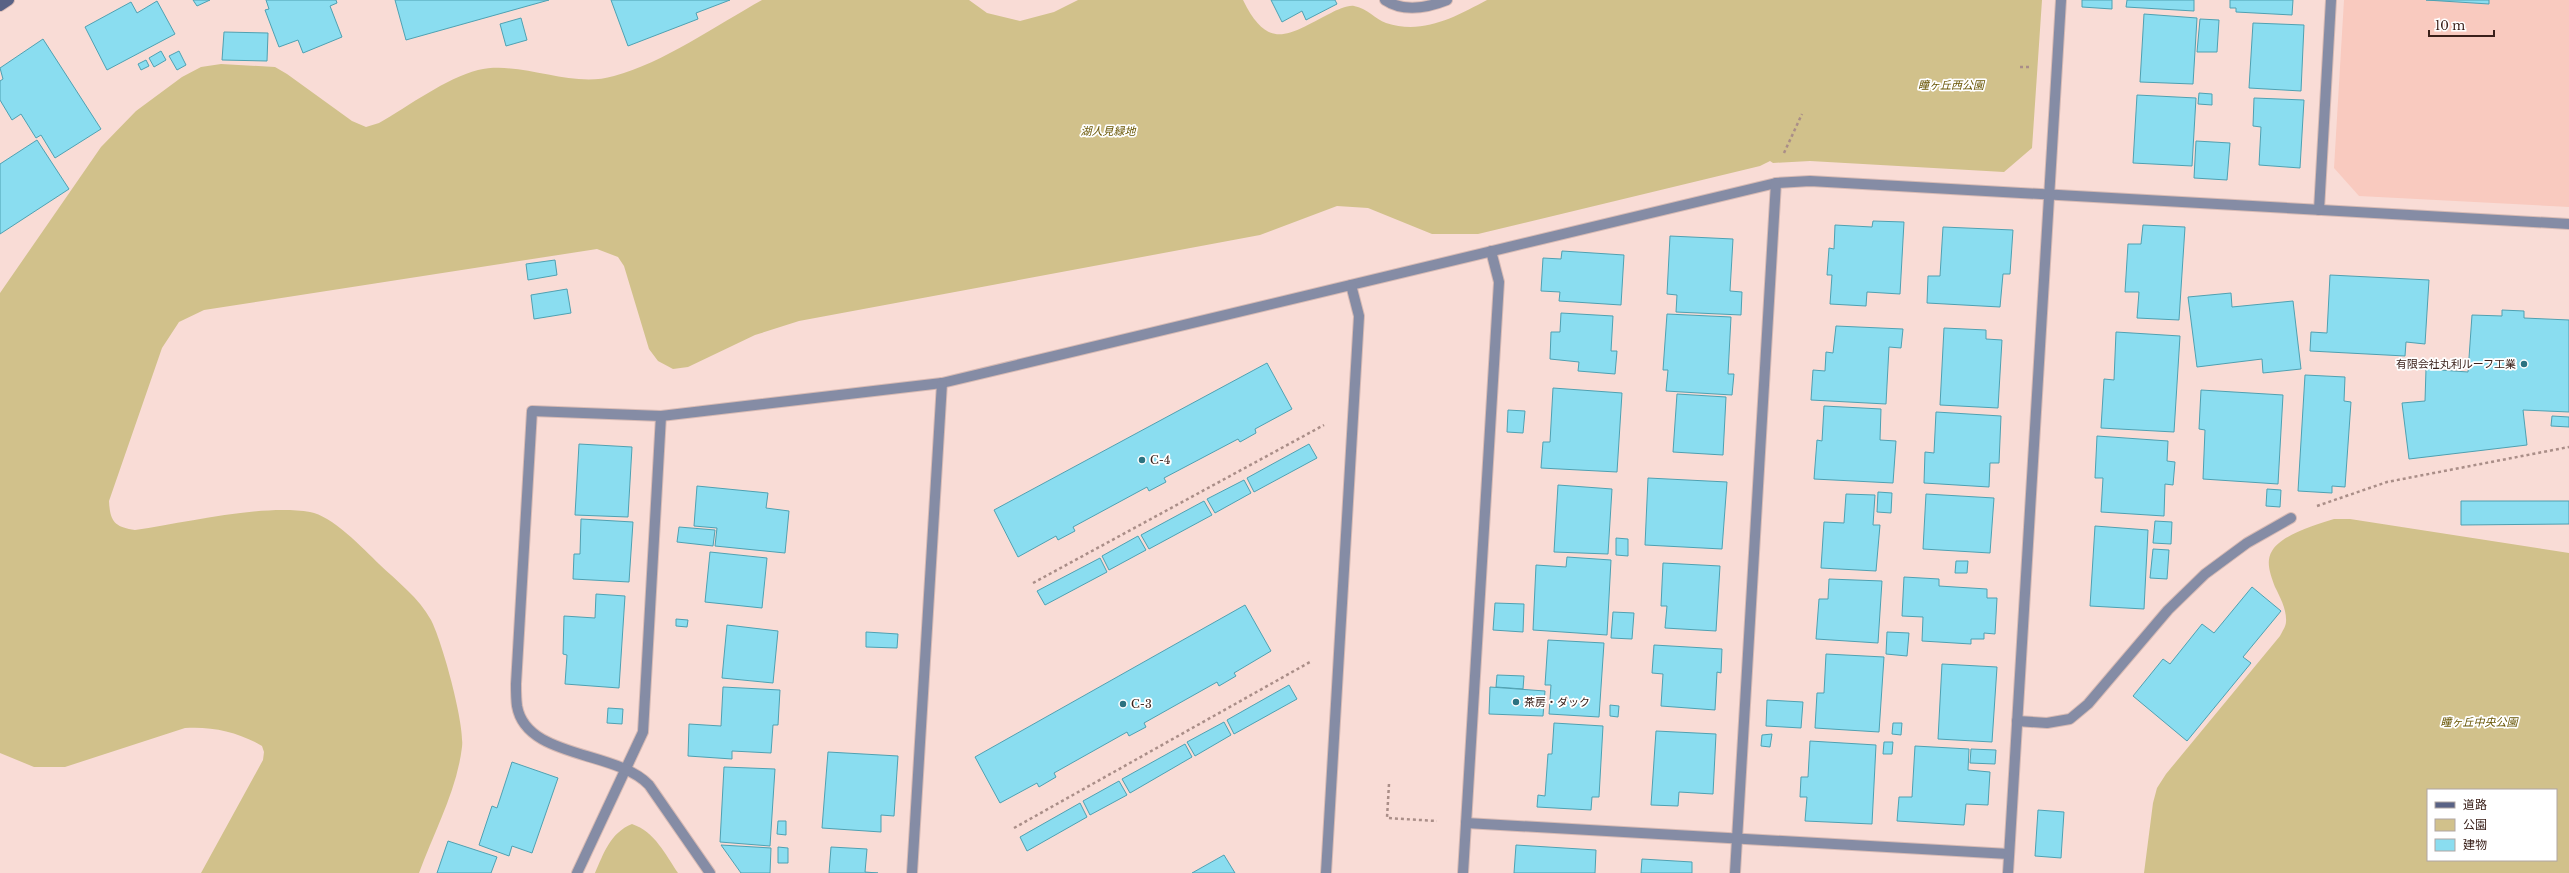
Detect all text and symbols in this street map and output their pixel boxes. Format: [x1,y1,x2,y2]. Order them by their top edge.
scale bar [2429,12,2494,38]
text: 10 m [2435,18,2465,33]
park label: 瞳ヶ丘西公園 [1918,78,1986,92]
park label: 湖人見緑地 [1081,124,1136,138]
place label: 有限会社丸利ルーフ工業 [2396,357,2516,371]
marker: 有限会社丸利ルーフ工業 [2519,359,2529,369]
place label: C-4 [1150,453,1170,467]
marker: C-4 [1137,455,1147,465]
place label: 茶房・ダック [1524,695,1590,709]
place label: C-3 [1131,697,1152,711]
marker: 茶房・ダック [1511,697,1521,707]
marker: C-3 [1118,699,1128,709]
park label: 瞳ヶ丘中央公園 [2441,715,2519,729]
legend [2427,789,2557,861]
text: 道路 [2463,797,2487,812]
text: 公園 [2463,817,2487,832]
text: 建物 [2463,837,2487,852]

